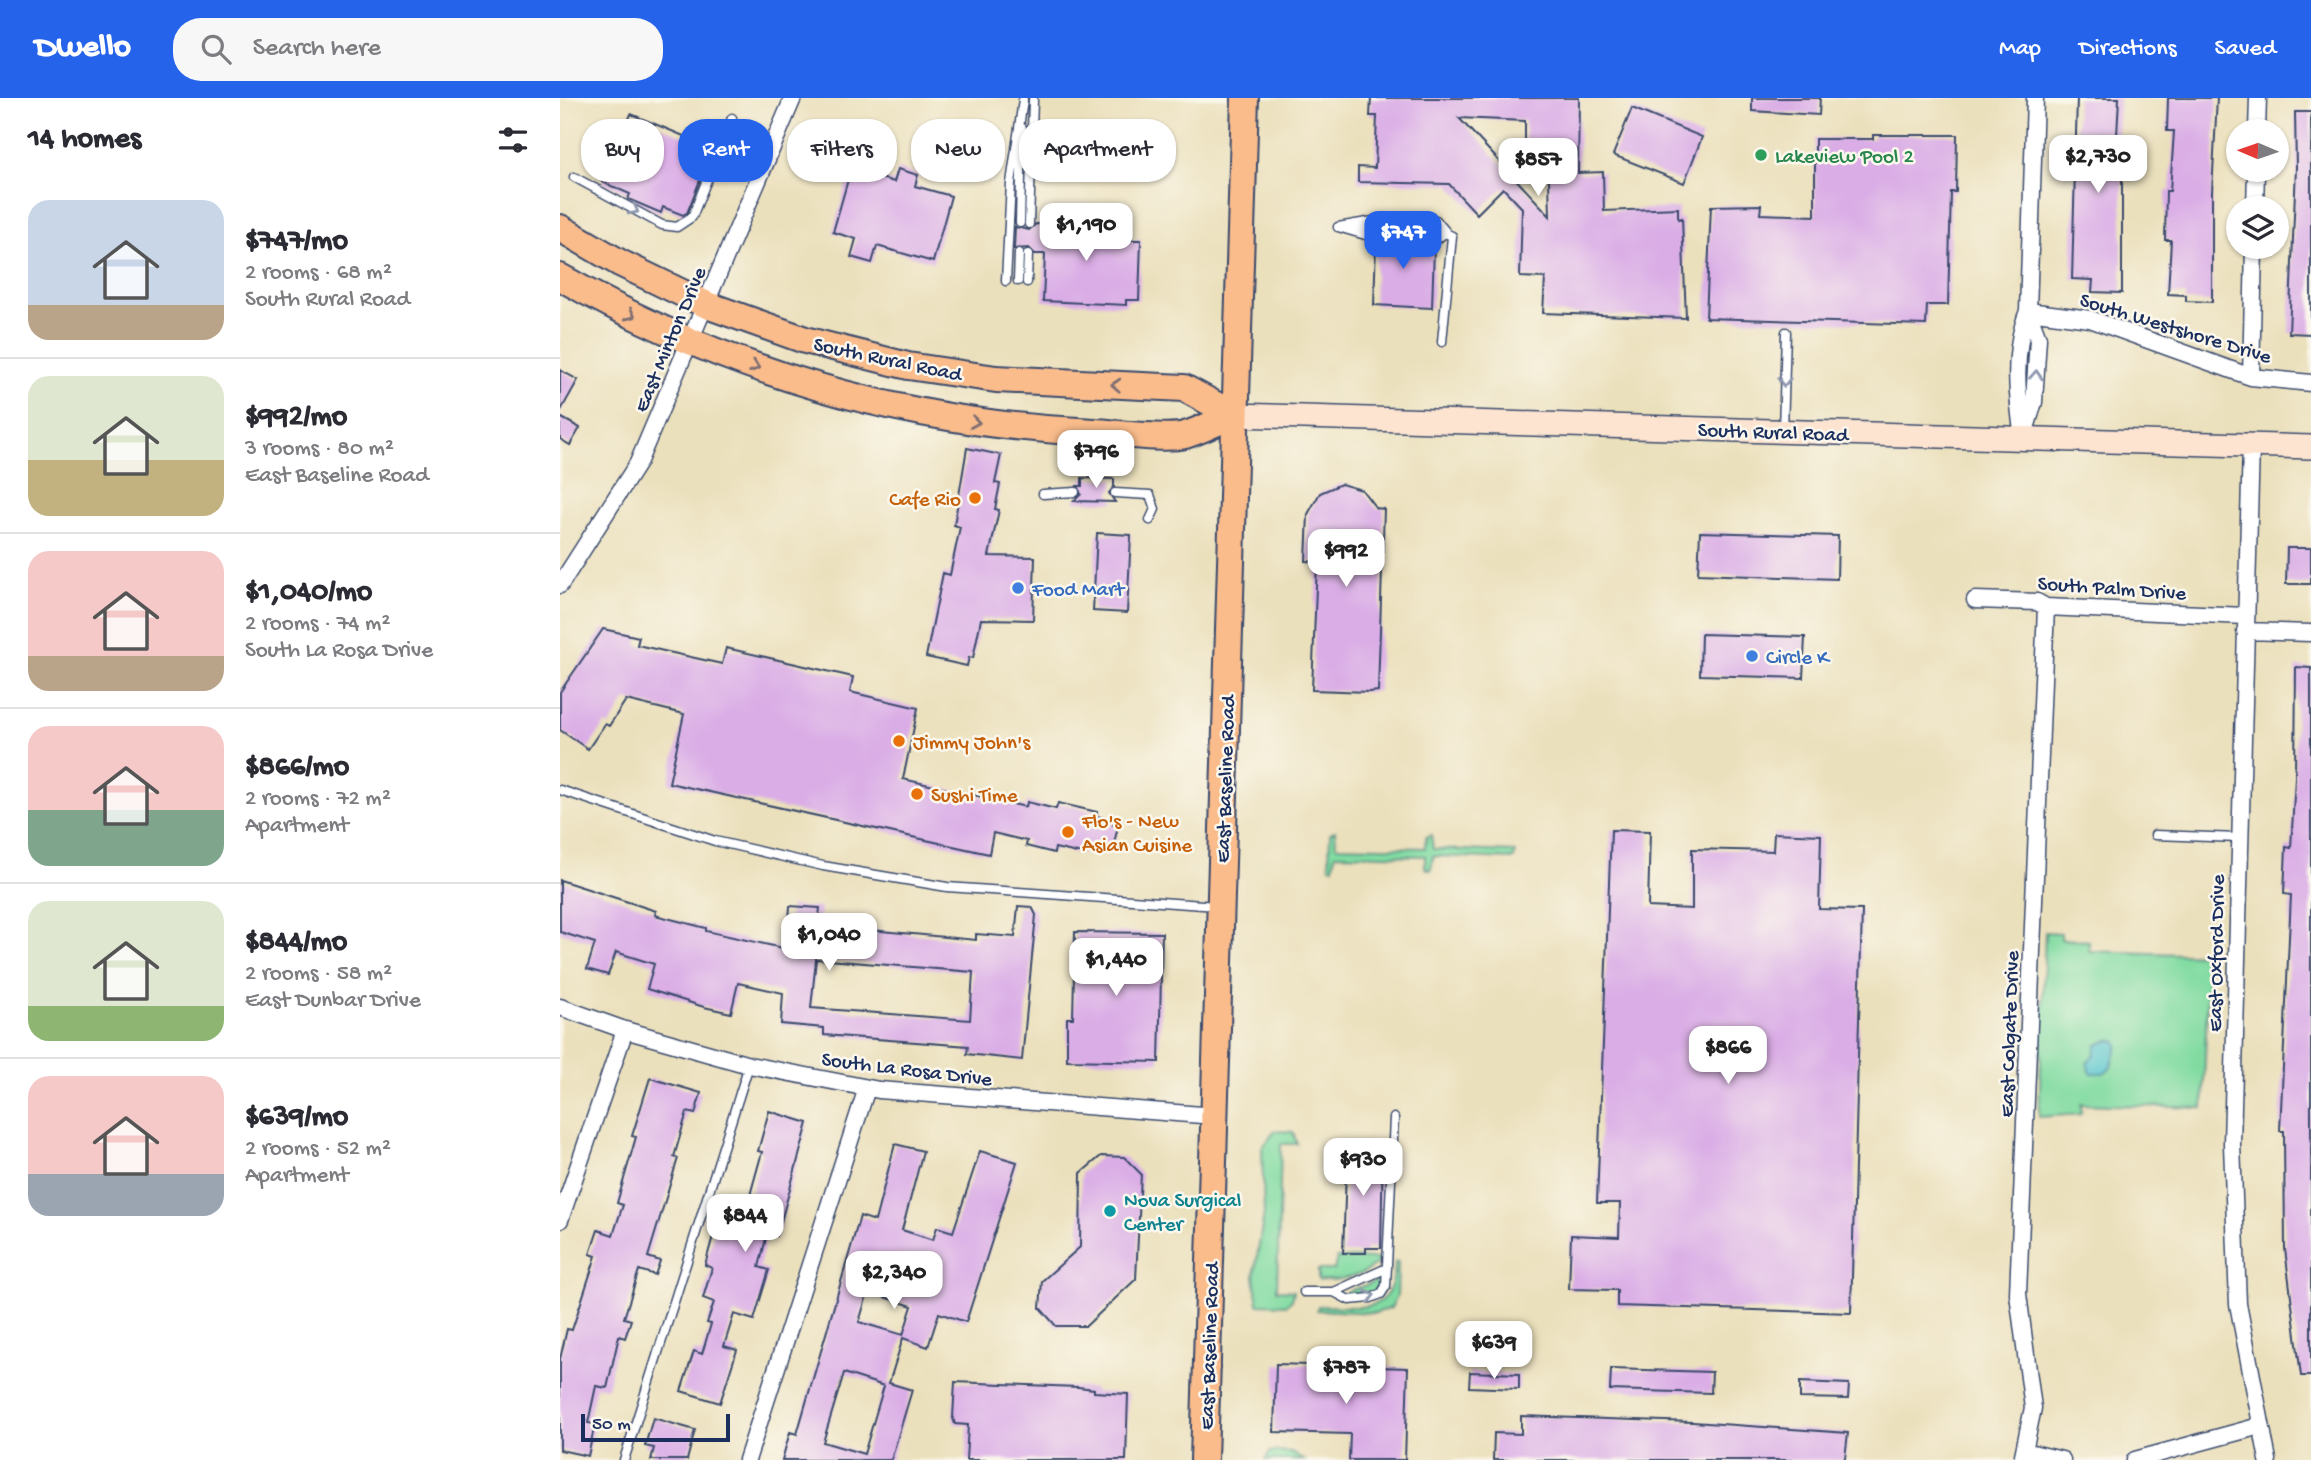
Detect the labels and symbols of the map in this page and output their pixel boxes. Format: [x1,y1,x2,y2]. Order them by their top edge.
north arrow [2226,119,2289,182]
pin: $2,730 [2041,136,2155,195]
pin: $857 [1497,139,1579,198]
place label: Lakeview Pool 2 [1775,146,1914,171]
marker: Lakeview Pool 2 [1753,147,1769,163]
one-way arrow [627,201,639,215]
pin: $1,190 [1029,204,1143,263]
pin: $747 [1362,212,1444,271]
street label: East Minton Drive [630,263,715,417]
street label: South Westshore Drive [2076,289,2275,372]
one-way arrow [624,307,636,321]
street label: South Rural Road [811,334,965,390]
one-way arrow [748,359,760,373]
one-way arrow [2028,369,2043,380]
one-way arrow [1777,377,1792,388]
one-way arrow [1110,378,1121,393]
one-way arrow [969,414,981,429]
street label: South Rural Road [1697,419,1850,450]
pin: $796 [1055,430,1137,490]
place label: Cafe Rio [889,489,961,514]
marker: Cafe Rio [967,490,983,506]
pin: $992 [1305,530,1387,589]
street label: South Palm Drive [2037,573,2188,608]
place label: Food Mart [1031,579,1126,604]
marker: Food Mart [1010,580,1026,596]
place label: Circle K [1766,647,1831,672]
marker: Circle K [1744,648,1760,664]
street label: East Baseline Road [1212,693,1243,863]
place label: Jimmy John's [913,732,1031,757]
marker: Jimmy John's [891,733,907,749]
place label: Sushi Time [931,785,1019,810]
marker: Sushi Time [909,786,925,802]
place label: Flo's - New Asian Cuisine [1081,811,1193,860]
marker: Flo's - New Asian Cuisine [1060,824,1076,840]
street label: East Oxford Drive [2205,873,2232,1032]
pin: $1,040 [772,914,886,973]
pin: $1,440 [1059,939,1173,998]
street label: East Colgate Drive [1996,949,2027,1118]
pin: $866 [1687,1026,1769,1086]
street label: South La Rosa Drive [820,1049,994,1094]
pin: $930 [1322,1138,1404,1198]
place label: Nova Surgical Center [1124,1190,1241,1239]
pin: $844 [704,1194,786,1254]
marker: Nova Surgical Center [1102,1203,1118,1219]
pin: $2,340 [837,1252,951,1311]
street label: East Baseline Road [1196,1260,1227,1430]
one-way arrow [1364,1290,1376,1304]
pin: $639 [1453,1322,1535,1381]
pin: $787 [1305,1346,1387,1406]
scale bar [581,1411,730,1443]

